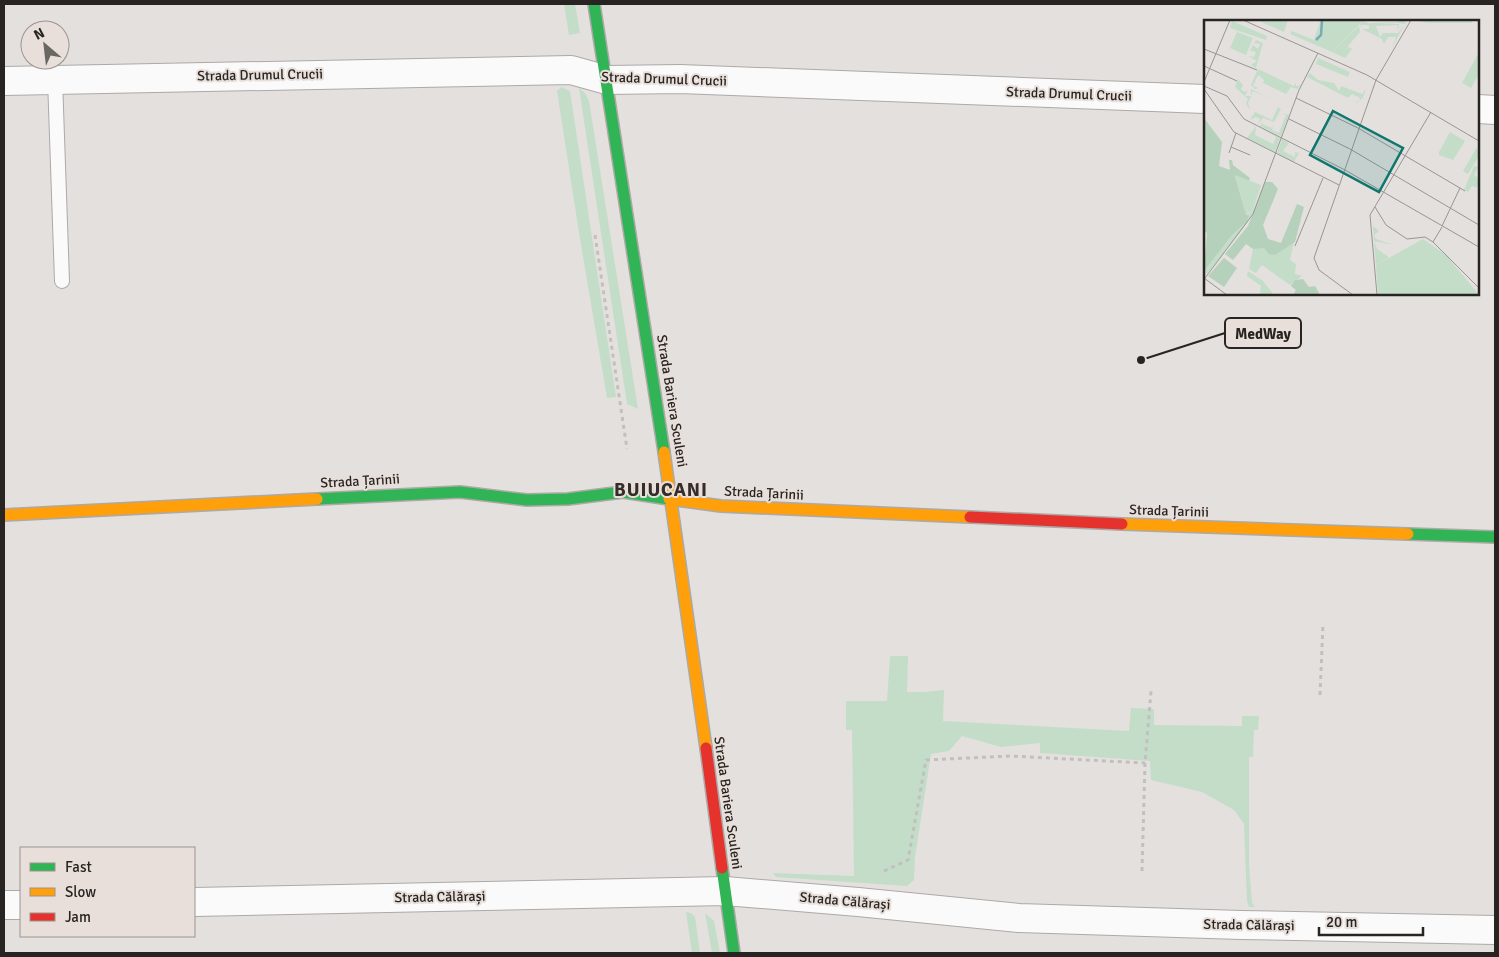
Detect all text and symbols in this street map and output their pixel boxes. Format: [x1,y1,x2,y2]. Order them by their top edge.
north arrow [20,20,70,70]
inset map [1204,20,1479,295]
text: N [31,24,47,44]
street label: Strada Drumul Crucii [197,65,323,85]
street label: Strada Drumul Crucii [601,68,727,90]
street label: Strada Drumul Crucii [1006,83,1132,105]
callout: MedWay [1225,318,1301,348]
text: MedWay [1235,325,1292,343]
street label: Strada Bariera Sculeni [653,334,691,468]
street label: Strada Țarinii [320,470,400,492]
district label: BUIUCANI [614,478,708,502]
street label: Strada Țarinii [724,482,804,504]
street label: Strada Țarinii [1129,501,1209,521]
street label: Strada Bariera Sculeni [710,736,746,870]
legend [20,847,195,937]
text: Fast [65,858,92,876]
text: Slow [65,883,96,901]
street label: Strada Călărași [394,888,486,906]
street label: Strada Călărași [799,889,891,913]
scale bar [1319,904,1423,936]
text: Jam [65,908,91,926]
text: 20 m [1326,913,1357,931]
street label: Strada Călărași [1203,916,1295,934]

